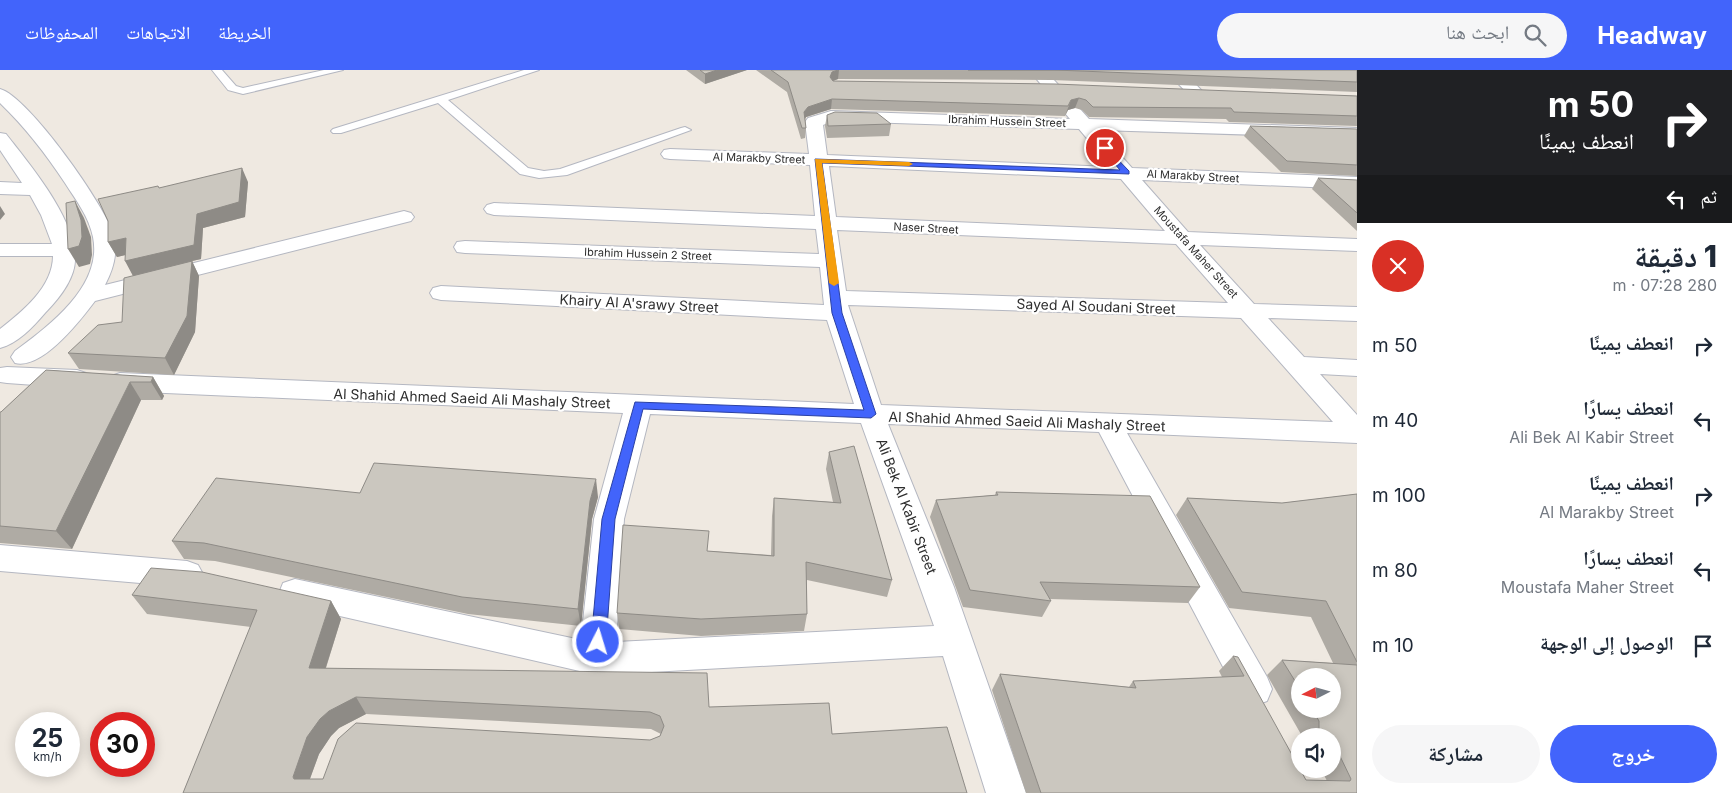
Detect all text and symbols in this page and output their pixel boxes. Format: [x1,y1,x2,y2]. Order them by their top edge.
search box [1217,13,1567,58]
text: ابحث هنا [1446,21,1509,44]
icon: search [1521,21,1549,49]
text: Headway [1597,21,1707,50]
text: المحفوظات [25,22,98,43]
text: الاتجاهات [126,22,190,43]
text: الخريطة [218,22,271,43]
text: 50 m [1548,83,1634,125]
icon: right [1652,90,1717,155]
street label: Ibrahim Hussein Street [948,112,1067,130]
pin [1084,127,1126,169]
text: انعطف يمينًا [1539,128,1634,154]
icon: arrive [1091,134,1119,162]
street label: Al Marakby Street [712,149,806,167]
street label: Al Marakby Street [1146,167,1240,185]
icon: left [1662,185,1690,213]
text: ثم [1700,185,1717,208]
street label: Moustafa Maher Street [1151,203,1241,301]
street label: Naser Street [893,219,959,237]
text: 1 دقيقة [1634,238,1717,274]
button: close [1372,240,1424,292]
street label: Ibrahim Hussein 2 Street [584,245,712,263]
text: 280 m · 07:28 [1613,275,1717,295]
street label: Khairy Al A'srawy Street [559,290,719,316]
street label: Sayed Al Soudani Street [1016,295,1176,317]
text: انعطف يمينًا [1589,332,1674,355]
icon: right [1689,332,1717,360]
text: 50 m [1372,334,1418,357]
street label: Al Shahid Ahmed Saeid Ali Mashaly Street [333,385,611,411]
text: انعطف يسارًا [1583,397,1674,420]
icon: left [1689,407,1717,435]
street label: Al Shahid Ahmed Saeid Ali Mashaly Street [888,408,1166,434]
text: 40 m [1372,409,1418,432]
text: Ali Bek Al Kabir Street [1509,427,1674,447]
street label: Ali Bek Al Kabir Street [873,436,941,577]
text: انعطف يمينًا [1589,472,1674,495]
icon: right [1689,482,1717,510]
text: 100 m [1372,484,1426,507]
text: Al Marakby Street [1539,502,1674,522]
text: انعطف يسارًا [1583,547,1674,570]
icon: left [1689,557,1717,585]
text: 80 m [1372,559,1418,582]
text: Moustafa Maher Street [1501,577,1674,597]
position arrow [571,615,623,667]
text: الوصول إلى الوجهة [1540,632,1674,655]
icon: arrive [1689,632,1717,660]
text: 10 m [1372,634,1414,657]
north arrow [1291,668,1341,718]
map controls [1291,668,1341,778]
speed limit sign: 30 [90,712,155,777]
text: 25 [32,723,63,753]
button: مشاركة [1372,725,1540,783]
button: خروج [1550,725,1717,783]
button: sound [1291,728,1341,778]
text: km/h [33,749,62,764]

